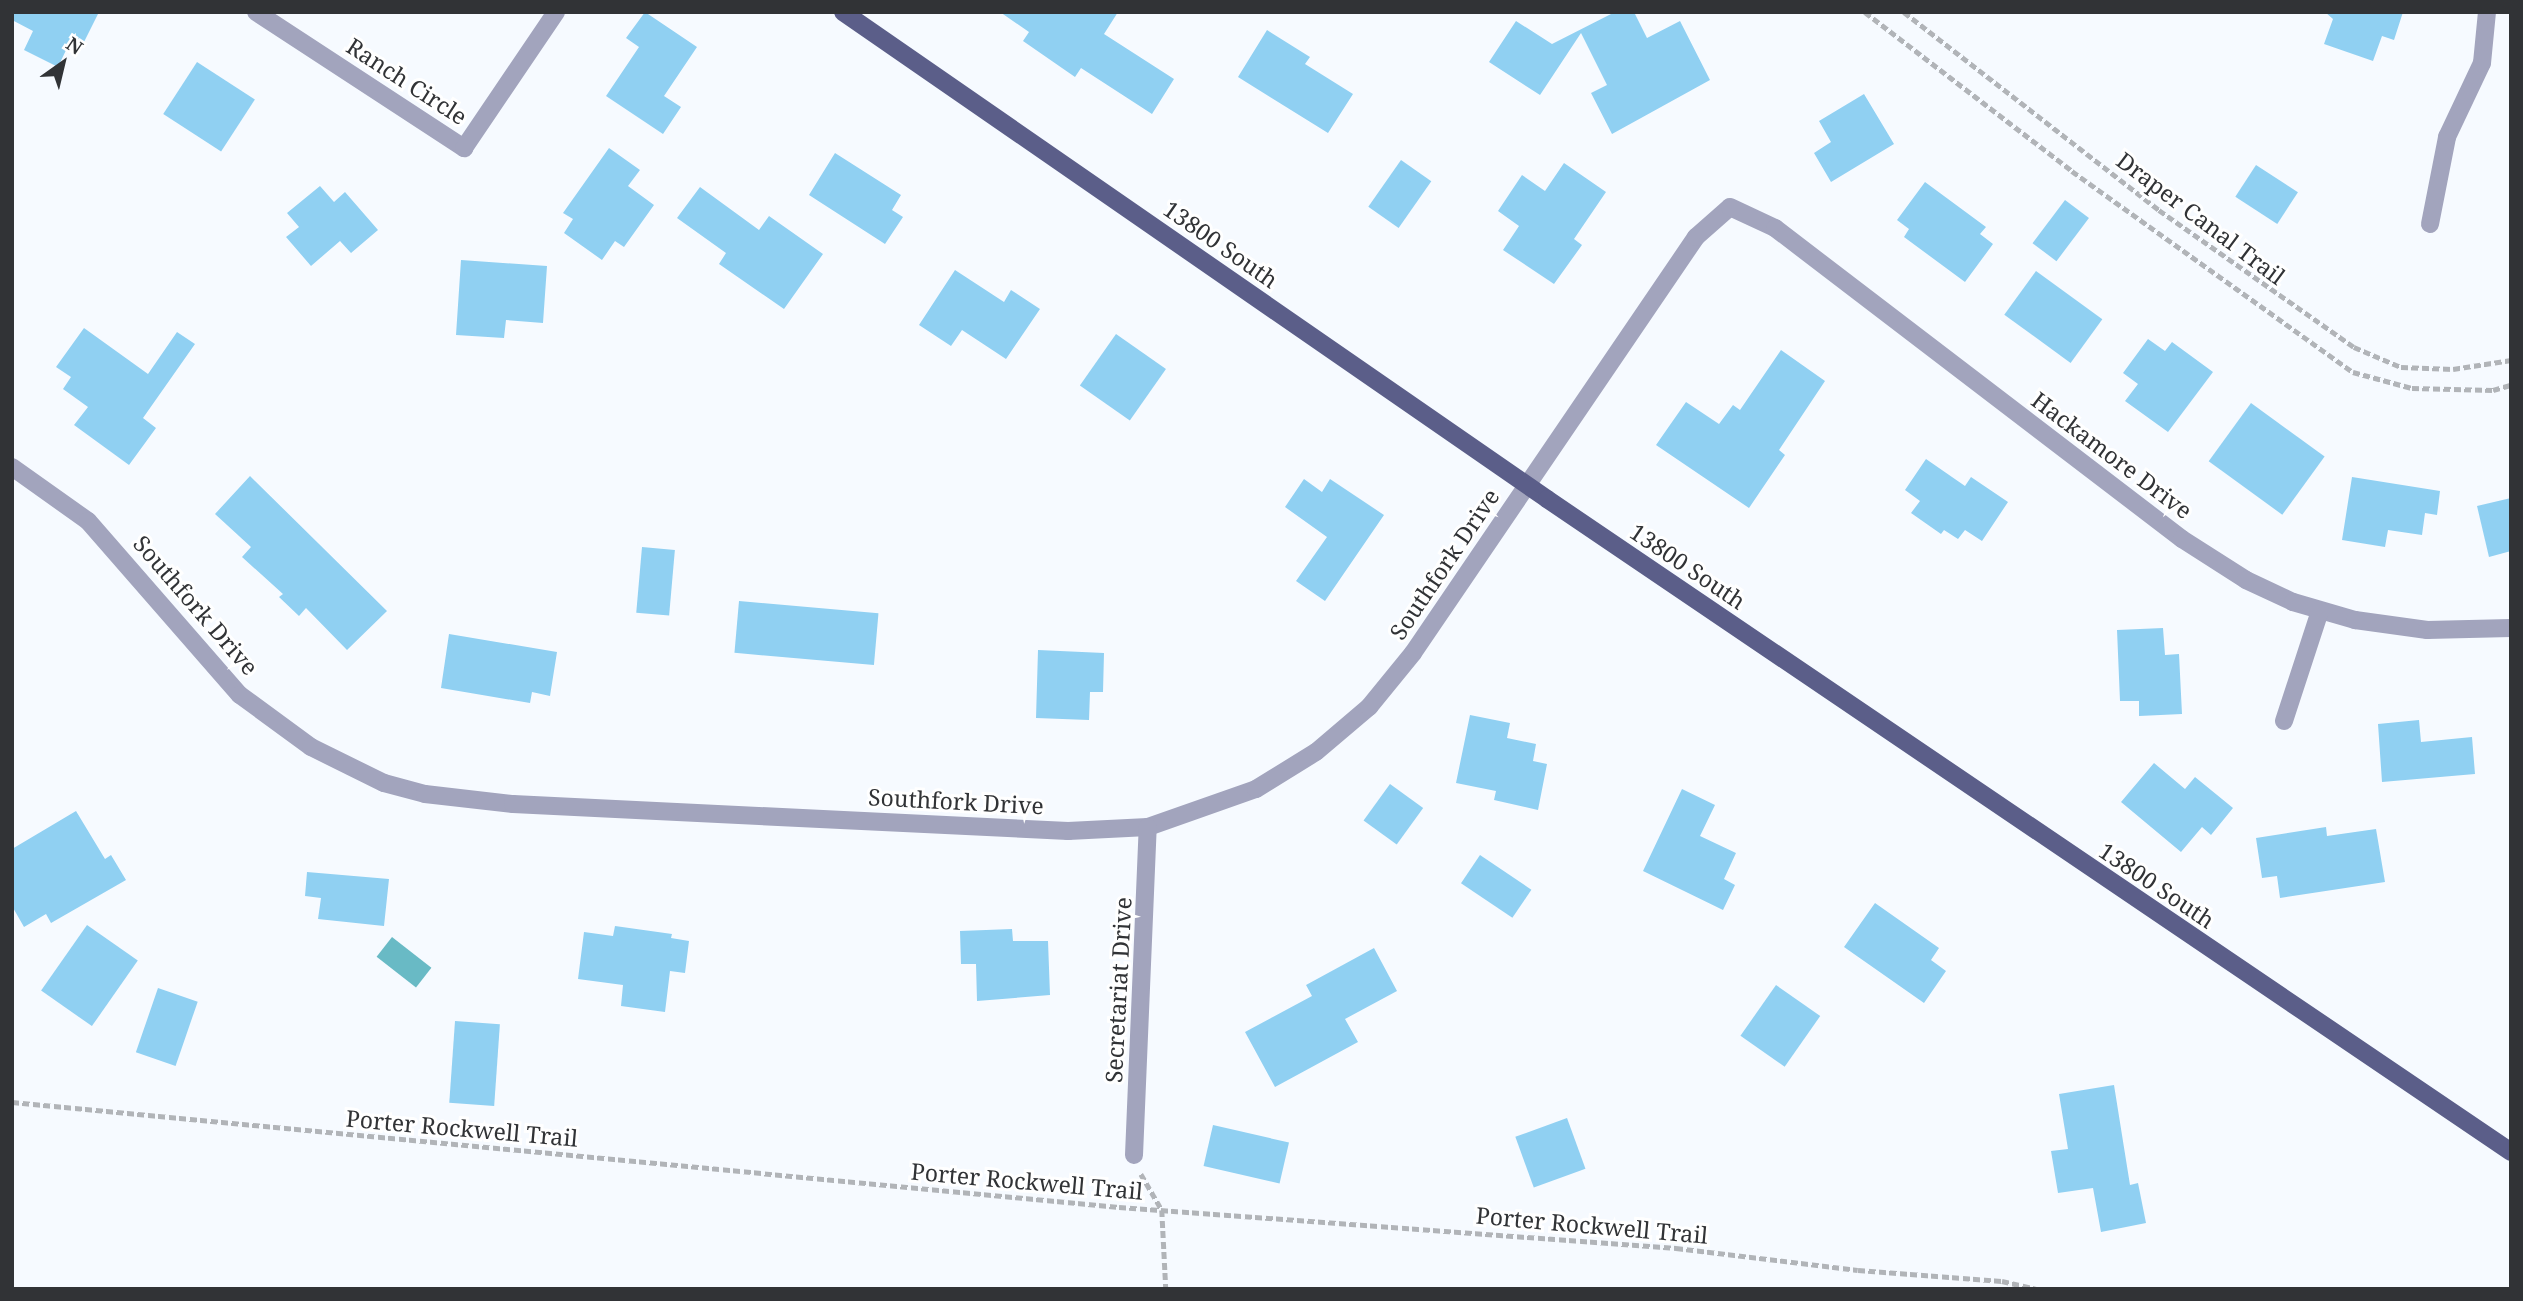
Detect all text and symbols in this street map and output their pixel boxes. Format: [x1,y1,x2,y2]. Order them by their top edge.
north arrow [28,28,98,98]
text: N [61,31,88,61]
street label: Ranch Circle [342,32,472,130]
street label: Draper Canal Trail [2112,146,2290,290]
street label: 13800 South [1158,194,1284,294]
street label: Hackamore Drive [2026,386,2198,524]
street label: Southfork Drive [1383,483,1505,645]
street label: 13800 South [1625,517,1751,615]
street label: Southfork Drive [128,530,264,680]
street label: Southfork Drive [868,783,1044,819]
street label: 13800 South [2094,836,2220,934]
street label: Secretariat Drive [1099,896,1137,1084]
street label: Porter Rockwell Trail [345,1104,579,1152]
street label: Porter Rockwell Trail [910,1157,1144,1205]
street label: Porter Rockwell Trail [1475,1201,1709,1249]

